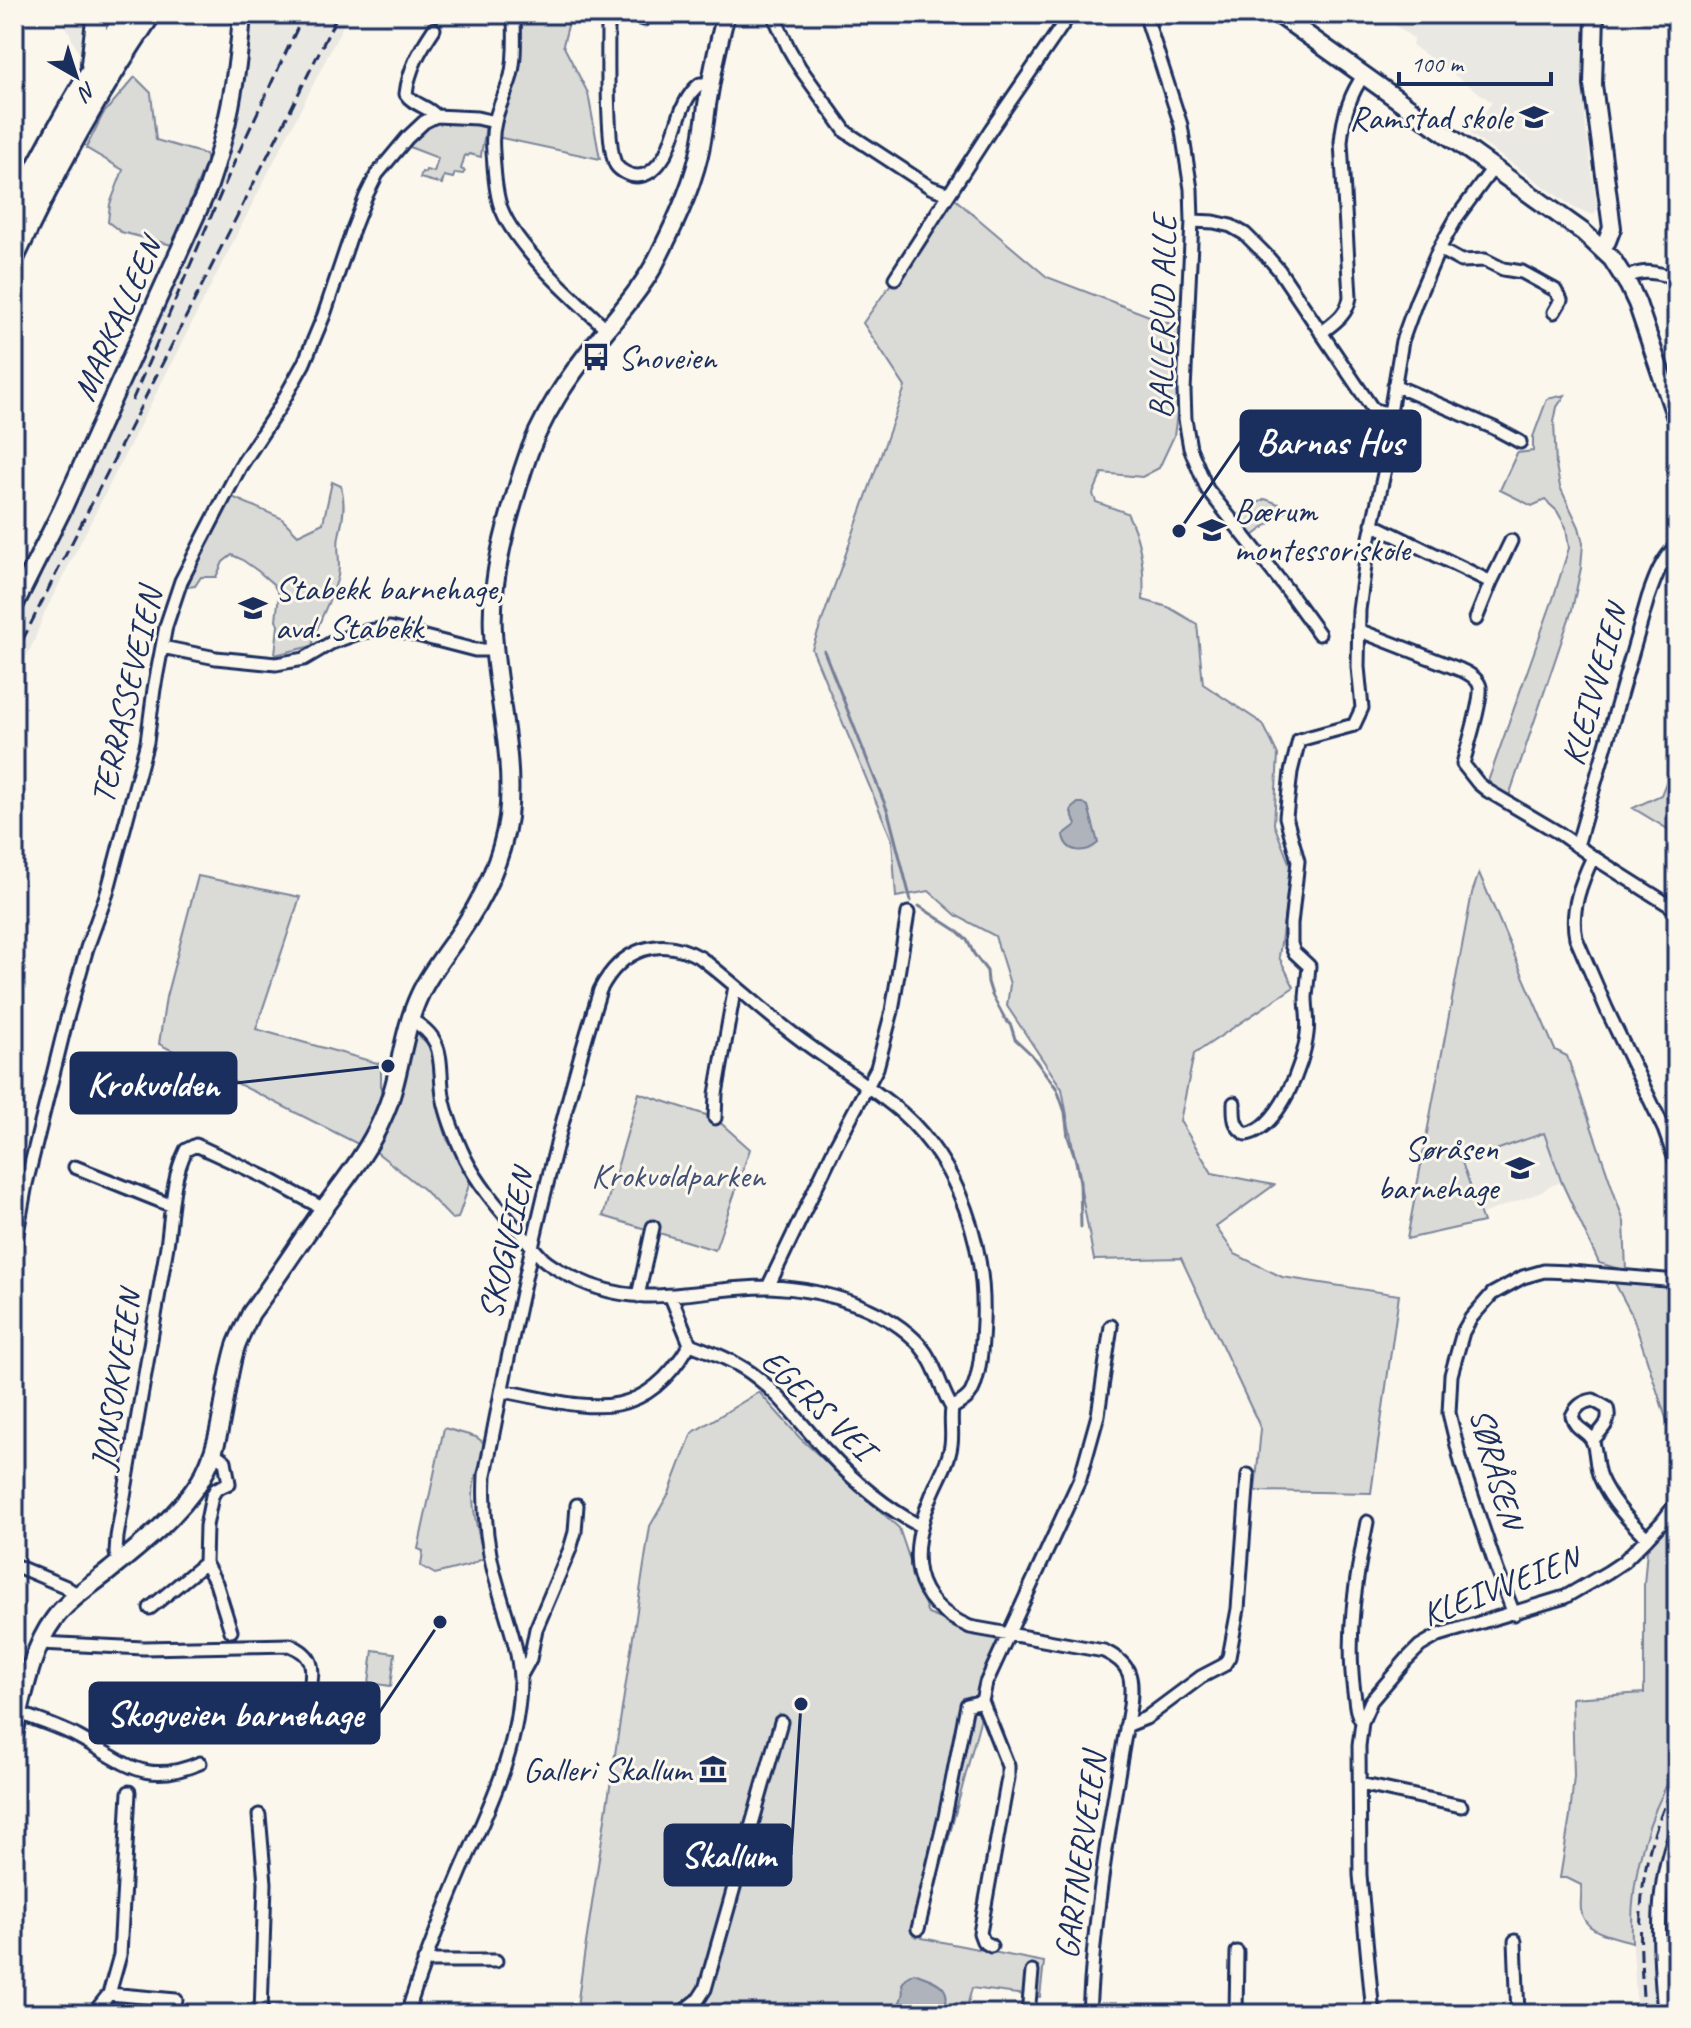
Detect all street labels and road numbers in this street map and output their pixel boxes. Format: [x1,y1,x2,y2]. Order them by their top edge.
street label: BALLERUD ALLE [1139,211,1185,419]
street label: MARKALLEEN [62,227,174,407]
street label: TERRASSEVEIEN [80,579,173,808]
street label: KLEIVVEIEN [1551,595,1639,770]
street label: SKOGVEIEN [468,1160,545,1323]
street label: JONSOKVEIEN [80,1283,152,1475]
street label: EGERS VEI [752,1339,889,1474]
street label: SØRÅSEN [1460,1403,1535,1537]
street label: KLEIVVEIEN [1416,1535,1589,1636]
street label: GARTNERVEIEN [1044,1745,1116,1961]

